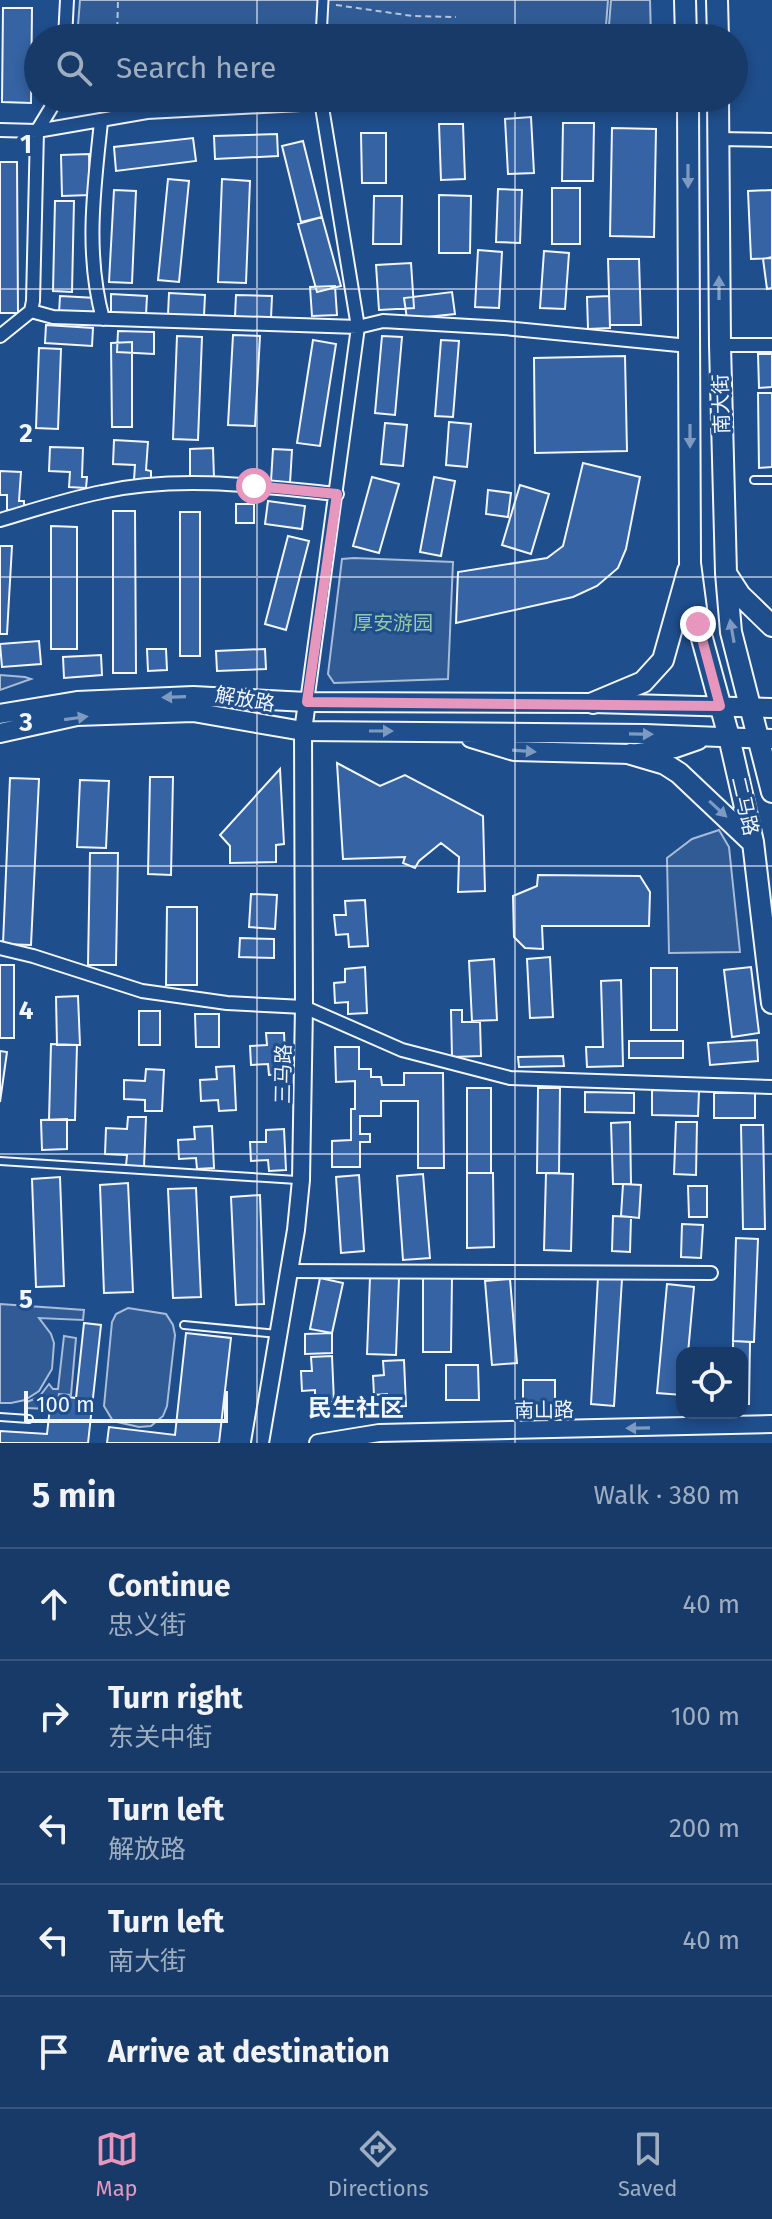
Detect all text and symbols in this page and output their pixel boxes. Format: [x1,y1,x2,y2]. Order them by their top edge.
search box [24,24,748,112]
icon: search [52,46,96,90]
text: Search here [116,50,276,86]
text: 1 [20,129,32,160]
one-way arrow [682,164,695,189]
one-way arrow [713,275,726,300]
street label: 南大街 [708,374,734,434]
text: 2 [19,418,33,449]
one-way arrow [684,424,696,449]
route start [236,468,272,504]
route end [680,606,716,642]
park label: 厚安游园 [353,611,433,635]
one-way arrow [726,618,738,643]
street label: 解放路 [213,682,277,716]
one-way arrow [161,691,186,704]
text: 3 [18,707,33,738]
one-way arrow [64,711,89,724]
one-way arrow [369,725,394,737]
one-way arrow [629,728,654,741]
one-way arrow [512,745,537,758]
street label: 二马路 [727,774,763,838]
one-way arrow [708,800,727,818]
text: 4 [19,995,34,1026]
street label: 三马路 [270,1044,296,1104]
text: 5 [19,1284,33,1315]
map controls [676,1347,748,1419]
button: locate [676,1347,748,1419]
scale bar [24,1387,228,1423]
text: 100 m [36,1391,95,1418]
district label: 民生社区 [308,1394,404,1422]
street label: 南山路 [514,1397,574,1423]
one-way arrow [625,1421,650,1434]
text: 5 min [32,1475,116,1516]
text: Walk · 380 m [593,1480,740,1511]
text: Continue [108,1568,231,1604]
icon: ahead [32,1582,76,1626]
text: 40 m [682,1589,740,1620]
text: 忠义街 [108,1610,186,1641]
text: Turn right [108,1680,243,1716]
icon: right [32,1694,76,1738]
text: 100 m [671,1701,740,1732]
text: 东关中街 [108,1722,212,1753]
text: Turn left [108,1792,224,1828]
icon: left [32,1806,76,1850]
text: 200 m [669,1813,740,1844]
text: 解放路 [108,1834,186,1865]
text: Turn left [108,1904,224,1940]
icon: left [32,1918,76,1962]
text: 40 m [682,1925,740,1956]
text: 南大街 [108,1946,186,1977]
icon: arrive [32,2030,76,2074]
text: Arrive at destination [108,2034,390,2070]
tab: Map [95,2127,139,2202]
tab: Directions [328,2127,429,2202]
tab: Saved [618,2127,677,2202]

